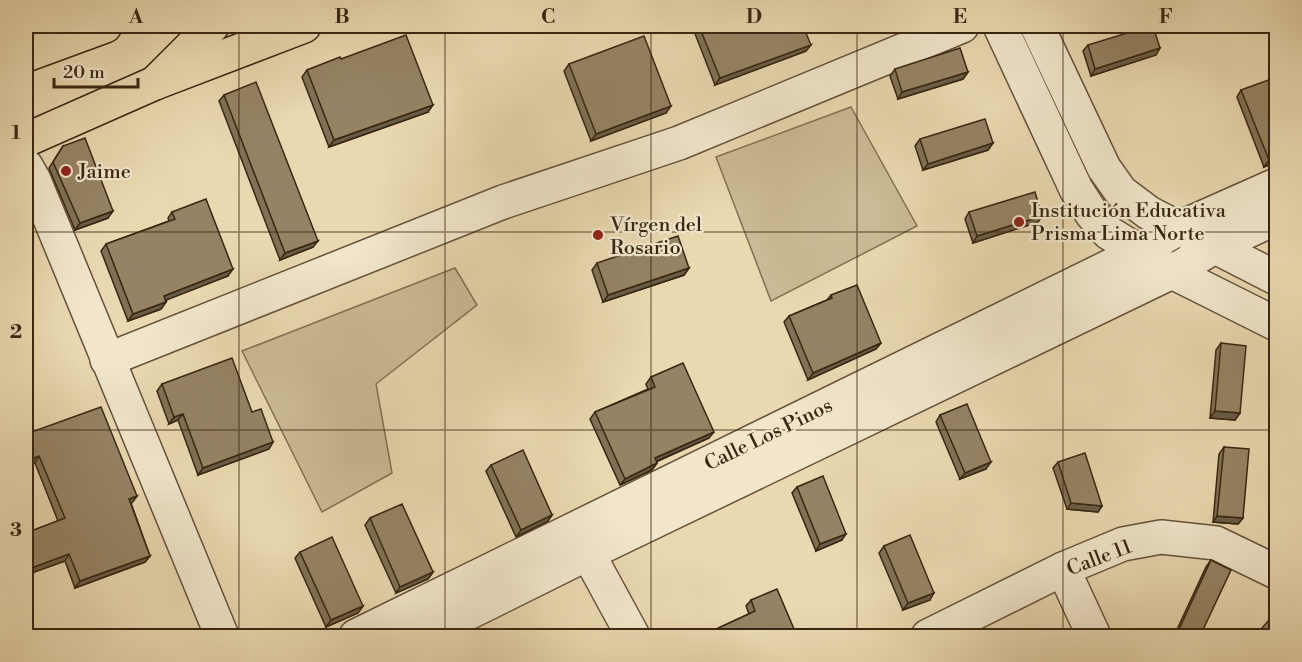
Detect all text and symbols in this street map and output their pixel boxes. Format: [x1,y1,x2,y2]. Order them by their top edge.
text: A [128,5,144,30]
text: B [334,5,350,30]
text: C [541,5,555,30]
text: D [746,5,762,30]
text: E [953,5,967,30]
text: F [1159,5,1173,30]
scale bar [54,51,138,89]
text: 20 m [63,61,105,84]
text: 1 [11,121,21,146]
place label: Jaime [77,160,131,185]
marker: Jaime [59,164,73,178]
place label: Institución Educativa Prisma Lima Norte [1031,199,1227,247]
place label: Vírgen del Rosario [609,213,702,261]
marker: Institución Educativa Prisma Lima Norte [1012,215,1026,229]
marker: Vírgen del Rosario [591,228,605,242]
text: 2 [10,320,22,345]
street label: Calle Los Pinos [700,394,837,477]
text: 3 [10,518,22,543]
street label: Calle 11 [1063,534,1136,582]

